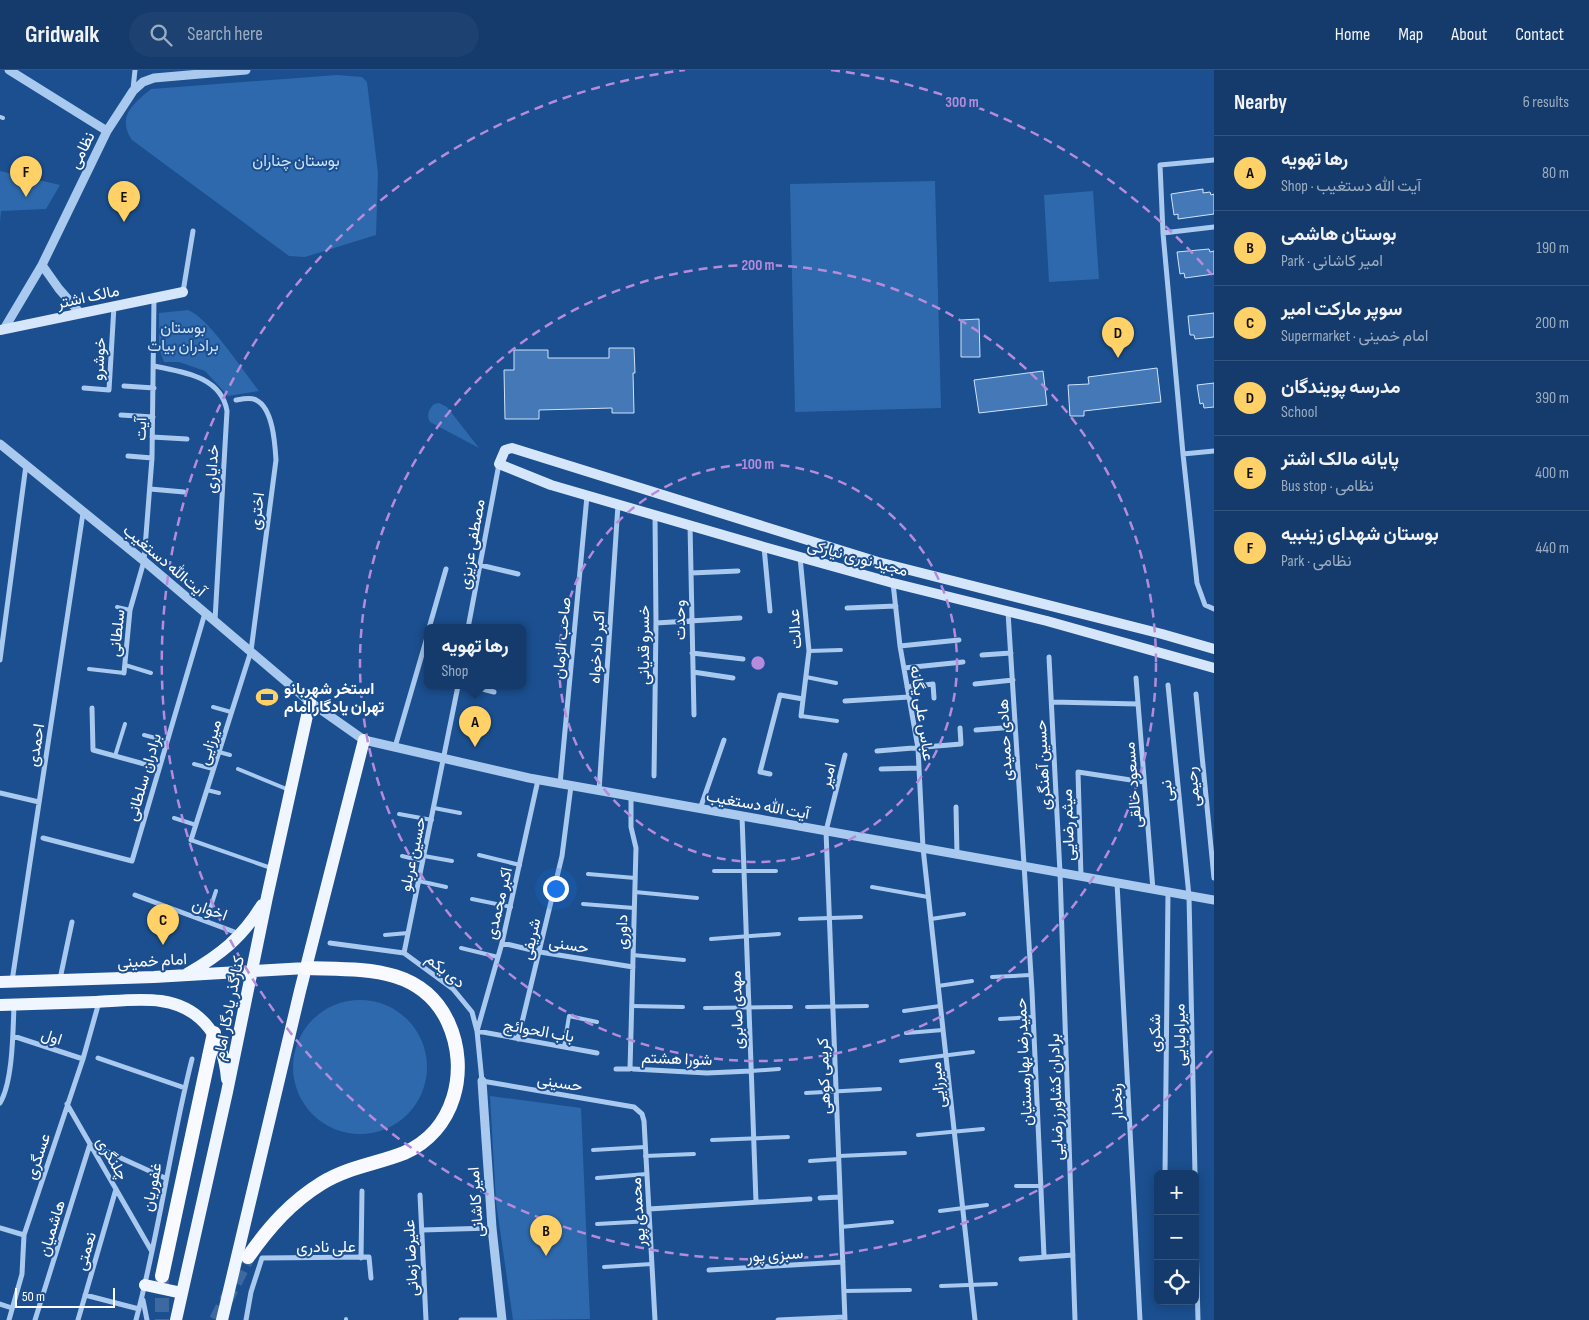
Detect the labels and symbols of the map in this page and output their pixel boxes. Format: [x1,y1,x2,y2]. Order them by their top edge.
text: 300 m [945,93,979,112]
street label: نظامی [65,129,99,172]
park label: بوستان چناران [252,152,340,172]
pin: F [10,156,42,197]
pin: E [108,181,140,222]
text: 200 m [741,256,775,275]
street label: مالک اشتر [54,282,121,314]
pin: D [1102,317,1134,358]
park label: بوستان برادران بیات [147,319,219,356]
street label: خوشرو [89,336,111,381]
street label: آیت [132,416,151,441]
street label: خدایاری [202,444,223,494]
text: 100 m [742,455,774,474]
street label: اختری [246,491,269,531]
street label: مصطفی عزیزی [455,498,490,591]
street label: آیت‌الله دستغیب [119,520,211,602]
street label: مجید نوری نیارکی [805,536,910,581]
street label: صاحب الزمان [549,596,576,680]
street label: وحدت [671,600,690,640]
street label: خسرو قدیانی [635,605,654,685]
street label: سلطانی [106,608,129,658]
street label: عدالت [785,608,806,650]
street label: اکبر دادخواه [585,610,610,684]
centre of rings [749,654,767,672]
street label: عباس علی یگانه [905,664,938,762]
place label: استخر شهربانو تهران یادگار امام [284,680,384,717]
sports icon: استخر شهربانو تهران یادگار امام [254,684,280,710]
street label: هادی حمیدی [994,698,1017,782]
pin: A [459,706,491,747]
street label: میرزایی [195,717,226,767]
street label: حسین آهنگری [1032,719,1055,811]
street label: احمدی [24,722,49,768]
street label: برادران سلطانی [123,731,166,823]
street label: مسعود خالقی [1120,741,1147,829]
street label: امیر [816,761,841,791]
street label: رحیمی [1182,766,1205,808]
street label: نبی [1157,779,1178,803]
street label: آیت الله دستغیب [705,786,812,824]
street label: میثم رضایی [1058,789,1079,861]
street label: حسین عربلو [396,815,431,893]
street label: اکبر محمدی [482,865,517,941]
your location [543,876,569,902]
street label: اخوان [189,895,230,926]
pin: C [147,904,179,945]
street label: داوری [613,914,632,950]
street label: شریفی [517,917,545,962]
street label: حسنی [548,933,590,958]
street label: امام خمینی [117,950,188,973]
street label: دی یکم [422,950,468,993]
street label: کنارگذر یادگار امام [210,954,249,1062]
street label: مهدی صابری [727,970,748,1050]
street label: حمیدرضا بهارمستیان [1012,997,1037,1126]
street label: میراولیایی [1170,1003,1191,1067]
street label: شکری [1146,1014,1165,1052]
street label: باب الحوائج [502,1016,576,1048]
street label: اول [39,1025,64,1050]
street label: برادران کشاورز رضایی [1045,1033,1068,1161]
street label: کریمی کوهی [814,1037,835,1114]
street label: شورا هشتم [641,1049,713,1070]
street label: میرزایی [927,1061,950,1109]
street label: حسینی [536,1071,584,1096]
street label: رنجدار [1107,1083,1128,1122]
street label: عسگری [22,1131,55,1182]
street label: چلنگری [91,1134,132,1185]
street label: غفوریان [138,1161,166,1213]
street label: امیر کاشانی [465,1166,488,1238]
street label: محمدی پور [627,1177,651,1248]
street label: هاشمیان [35,1198,70,1259]
pin: B [530,1215,562,1256]
street label: علیرضا زمانی [400,1219,423,1297]
street label: نعمتی [72,1230,101,1273]
street label: علی نادری [296,1238,356,1257]
street label: سبزی پور [745,1244,804,1268]
scale bar [15,1285,115,1308]

